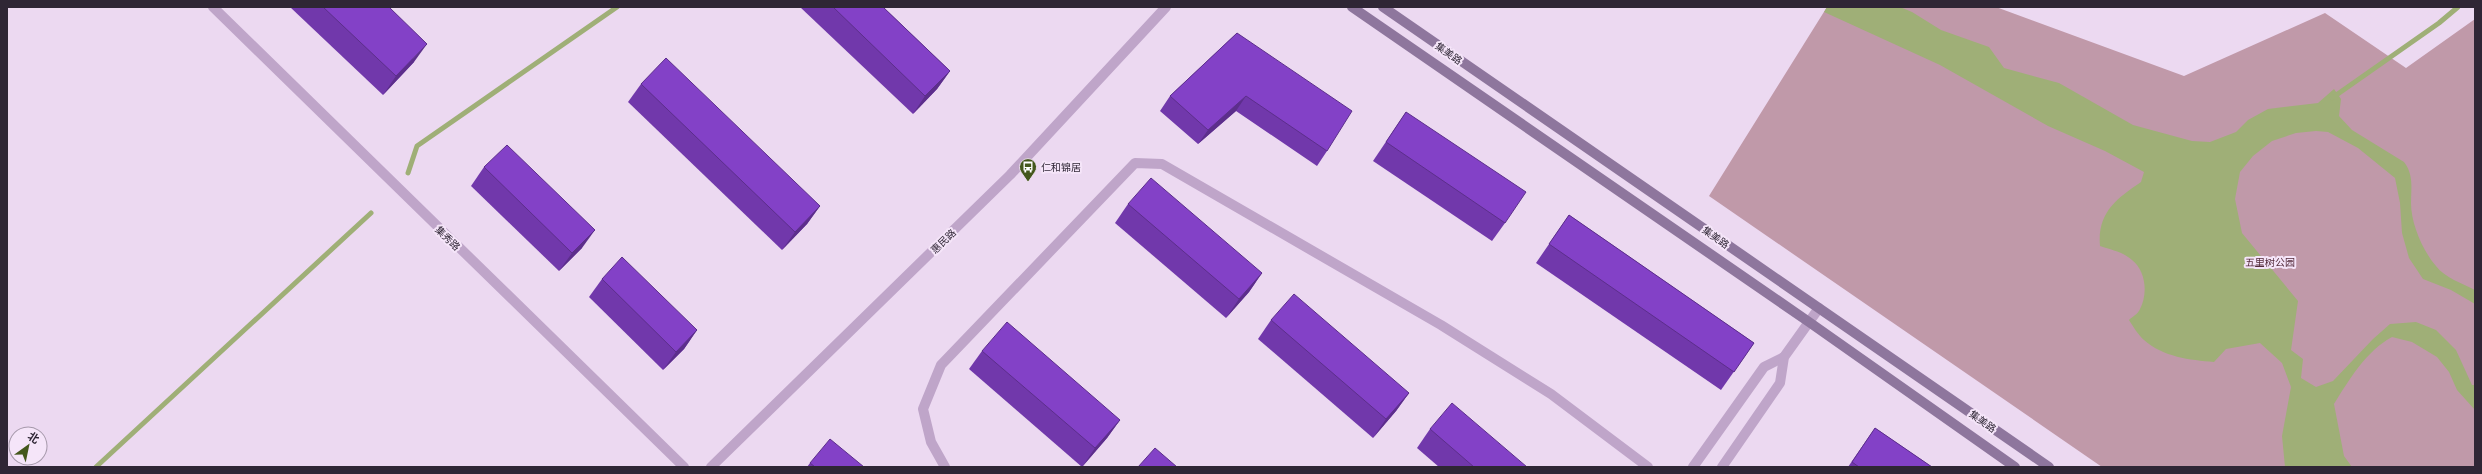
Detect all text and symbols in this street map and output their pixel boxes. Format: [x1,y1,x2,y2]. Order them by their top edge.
street label: 集美路 [1433,39,1465,67]
bus stop icon: 仁和锦居 [1018,157,1038,182]
place label: 仁和锦居 [1041,160,1081,174]
street label: 集秀路 [432,223,464,253]
street label: 集美路 [1700,223,1732,251]
street label: 惠民路 [927,226,959,256]
park label: 五里树公园 [2245,255,2295,269]
street label: 集美路 [1967,407,1999,435]
north arrow [8,426,48,466]
text: 北 [25,428,42,446]

